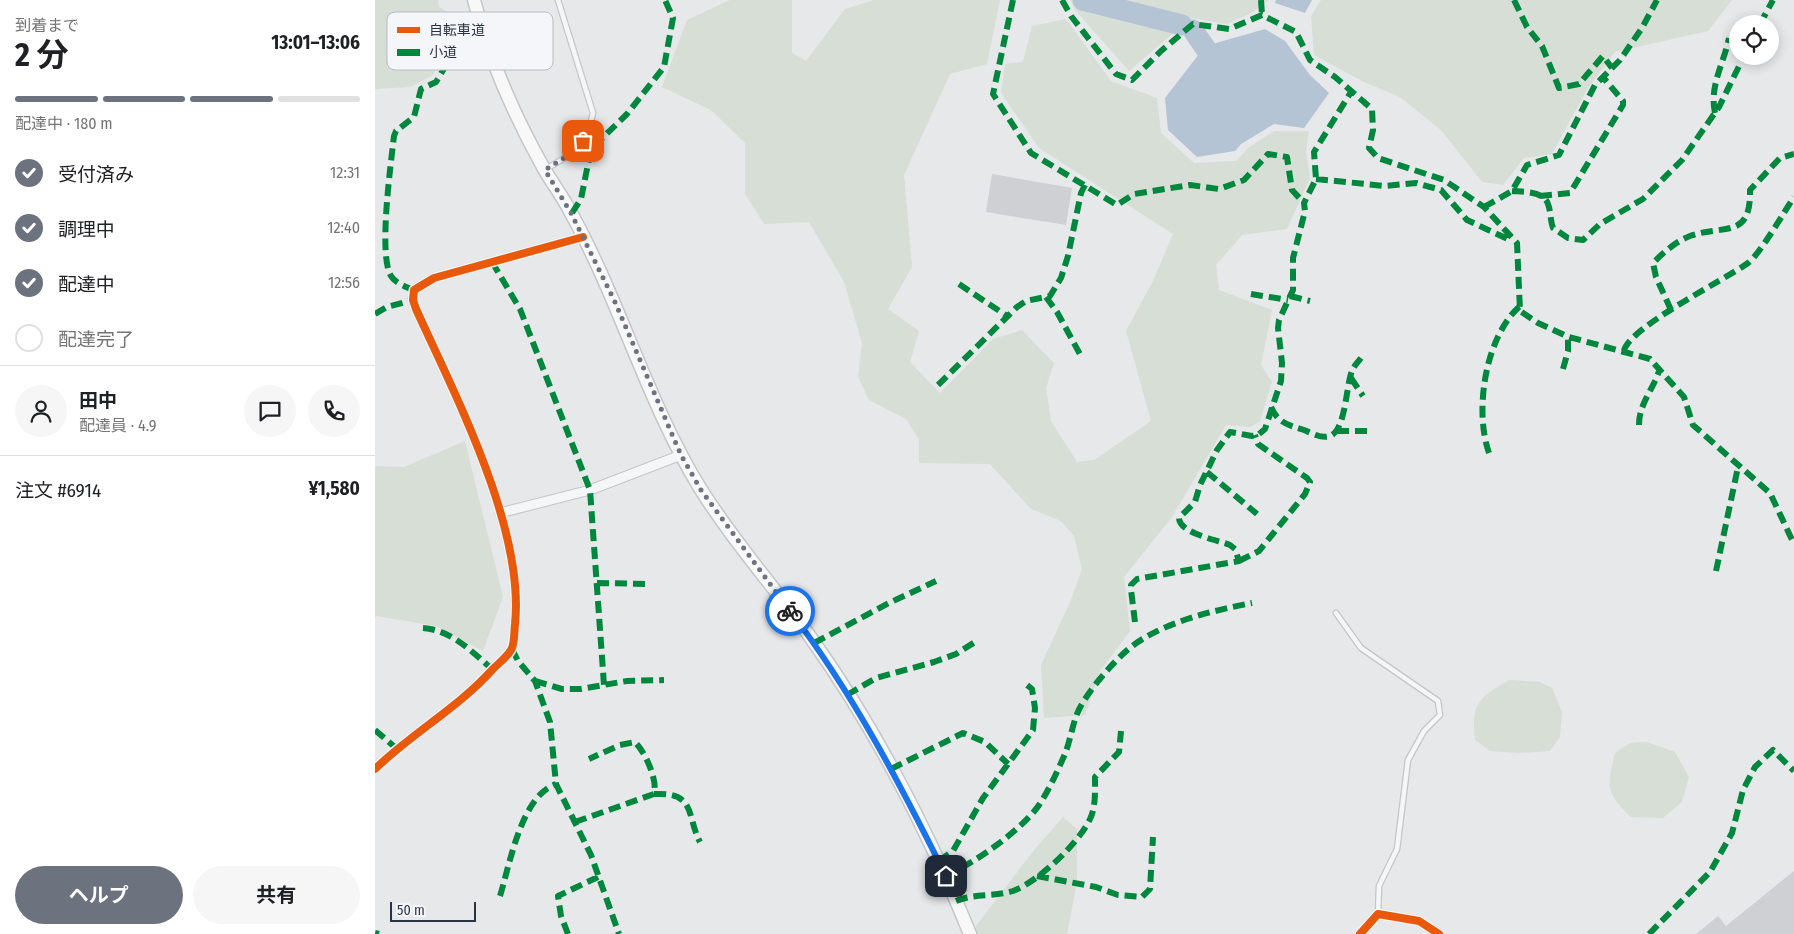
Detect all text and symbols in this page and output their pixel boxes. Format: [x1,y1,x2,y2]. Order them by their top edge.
legend [387,12,553,70]
map controls [1729,15,1779,65]
button: locate [1729,15,1779,65]
text: 到着まで [15,16,79,35]
text: 自転車道 [429,22,485,39]
text: 13:01–13:06 [271,31,360,54]
text: 2 分 [15,36,68,74]
text: 小道 [429,44,457,61]
text: 配達中 · 180 m [15,114,113,133]
pin [562,120,604,162]
icon: bag [569,127,597,155]
icon: check [15,159,43,187]
text: 受付済み [58,163,134,186]
text: 12:31 [330,163,360,182]
icon: check [15,214,43,242]
text: 調理中 [58,218,115,241]
text: 12:40 [327,218,360,237]
icon: check [15,269,43,297]
text: 配達中 [58,273,115,296]
text: 12:56 [328,273,360,292]
text: 配達完了 [58,328,134,351]
button: person [15,385,67,437]
button: chat [244,385,296,437]
button: phone [308,385,360,437]
text: 田中 [79,389,117,412]
text: 配達員 · 4.9 [79,416,156,435]
text: ¥1,580 [308,477,360,500]
text: 注文 #6914 [15,479,101,502]
courier [765,586,815,636]
icon: bike [776,597,804,625]
pin [925,855,967,897]
icon: home [932,862,960,890]
button: ヘルプ [15,866,183,924]
button: 共有 [193,866,360,924]
scale bar [390,899,476,922]
text: 50 m [397,902,425,919]

